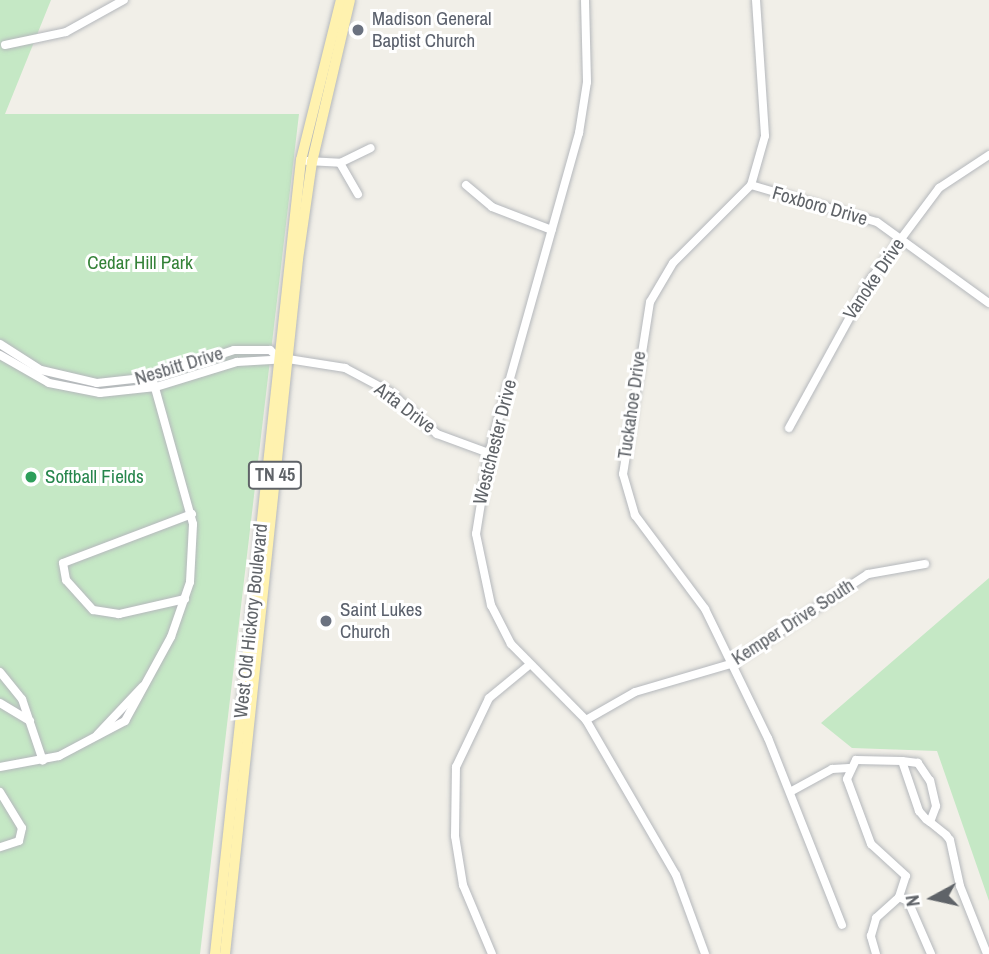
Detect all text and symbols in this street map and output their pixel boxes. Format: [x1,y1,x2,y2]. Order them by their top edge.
place label: Madison General Baptist Church [372,8,492,52]
marker: Madison General Baptist Church [350,22,366,38]
street label: Foxboro Drive [770,182,870,230]
street label: Vanoke Drive [838,234,910,324]
park label: Cedar Hill Park [87,252,193,274]
street label: Nesbitt Drive [132,342,226,390]
street label: Tuckahoe Drive [613,350,651,460]
street label: Westchester Drive [468,377,522,507]
street label: Arta Drive [370,378,440,438]
road number: TN 45 [247,461,303,490]
place label: Softball Fields [45,466,144,488]
marker: Softball Fields [23,469,39,485]
street label: West Old Hickory Boulevard [229,523,273,719]
street label: Kemper Drive South [728,574,858,670]
place label: Saint Lukes Church [340,599,422,643]
marker: Saint Lukes Church [318,613,334,629]
north arrow [898,863,968,933]
text: N [899,894,926,908]

